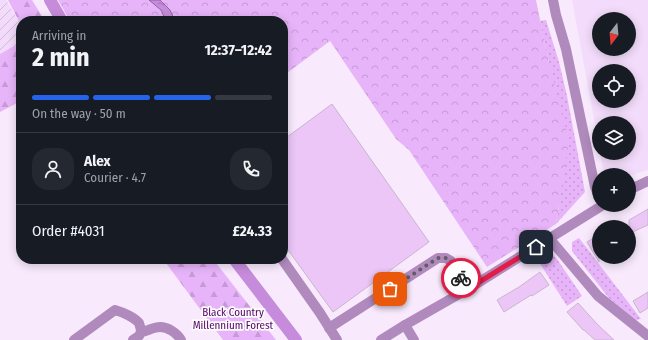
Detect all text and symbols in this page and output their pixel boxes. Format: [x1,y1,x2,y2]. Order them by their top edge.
north arrow [592,12,636,56]
map controls [592,12,636,264]
text: Arriving in [32,28,86,43]
text: 12:37–12:42 [204,41,272,59]
text: 2 min [32,42,90,73]
button: locate [592,64,636,108]
text: On the way · 50 m [32,106,126,121]
button: layers [592,116,636,160]
button: person [32,148,74,190]
button: phone [230,148,272,190]
text: Alex [84,152,111,170]
button: + [592,168,636,212]
text: Courier · 4.7 [84,170,146,185]
button: − [592,220,636,264]
text: Order #4031 [32,222,105,240]
text: £24.33 [232,222,272,240]
pin [519,230,553,264]
icon: home [525,236,547,258]
courier [441,258,481,298]
icon: bike [450,267,472,289]
pin [373,272,407,306]
icon: bag [379,278,401,300]
park label: Black Country Millennium Forest [193,306,274,332]

